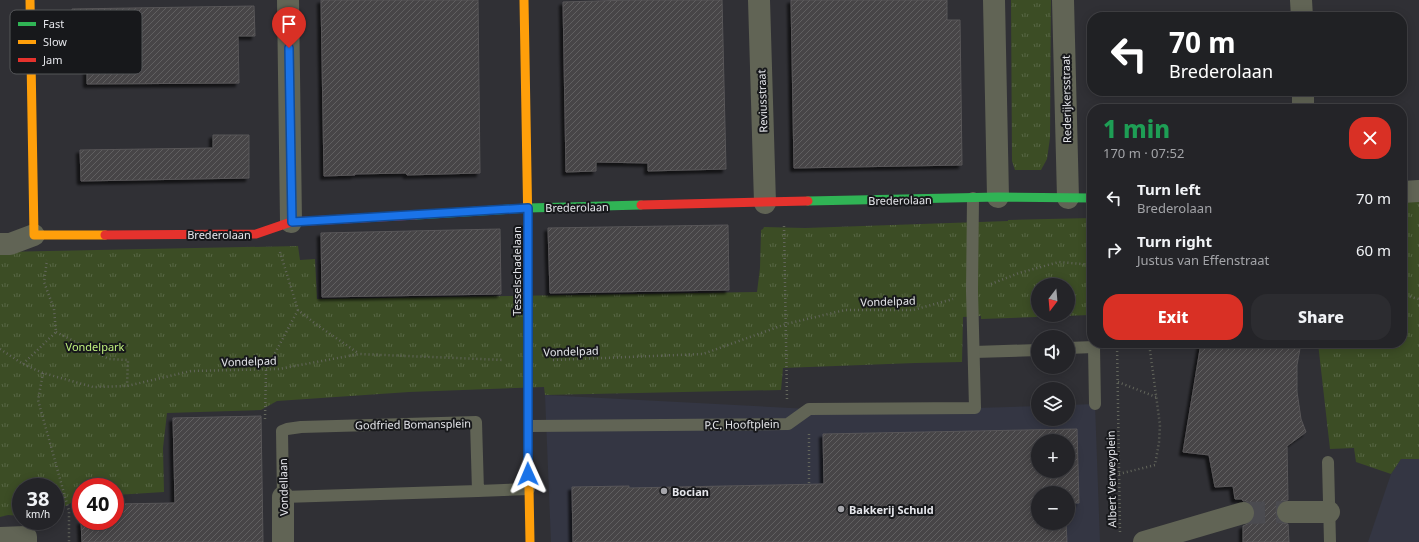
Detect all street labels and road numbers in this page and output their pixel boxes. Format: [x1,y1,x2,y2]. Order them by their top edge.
street label: Rederijkersstraat [1058,55,1074,143]
street label: Reviusstraat [753,69,771,133]
street label: Brederolaan [868,192,932,208]
street label: Brederolaan [545,199,609,215]
street label: Tesselschadelaan [509,226,524,316]
street label: Brederolaan [187,227,251,242]
street label: Vondelpad [860,293,916,309]
street label: Vondelpad [543,343,599,359]
street label: Vondelpad [221,353,277,369]
street label: Godfried Bomansplein [355,415,471,433]
street label: P.C. Hooftplein [704,416,780,432]
street label: Albert Verweyplein [1103,430,1119,528]
street label: Vondellaan [275,458,291,516]

